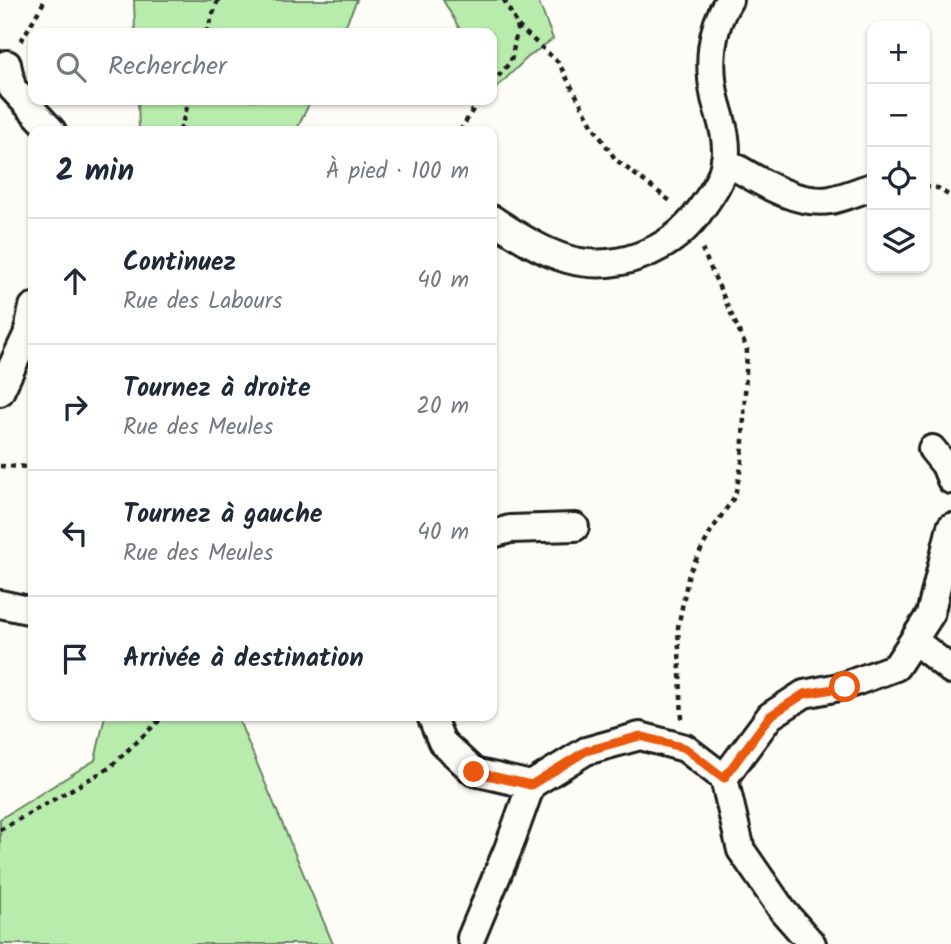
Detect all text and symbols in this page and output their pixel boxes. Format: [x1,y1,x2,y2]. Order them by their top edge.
map controls [867,21,930,273]
button: + [867,21,930,84]
search box [28,28,497,105]
text: Rechercher [108,46,227,88]
icon: search [52,48,90,86]
button: − [867,84,930,147]
button: locate [867,147,930,210]
text: 2 min [56,148,134,196]
text: À pied · 100 m [326,154,469,190]
button: layers [867,210,930,273]
text: Continuez [123,242,236,284]
icon: ahead [56,262,94,300]
text: 40 m [417,263,469,299]
text: Rue des Labours [123,284,282,320]
text: Tournez à droite [123,368,311,410]
icon: right [56,388,94,426]
text: 20 m [417,389,469,425]
text: Rue des Meules [123,410,273,446]
text: Tournez à gauche [123,494,323,536]
icon: left [56,514,94,552]
text: 40 m [417,515,469,551]
text: Rue des Meules [123,536,273,572]
text: Arrivée à destination [123,638,364,680]
icon: arrive [56,640,94,678]
route start [829,671,860,702]
route end [458,756,489,787]

